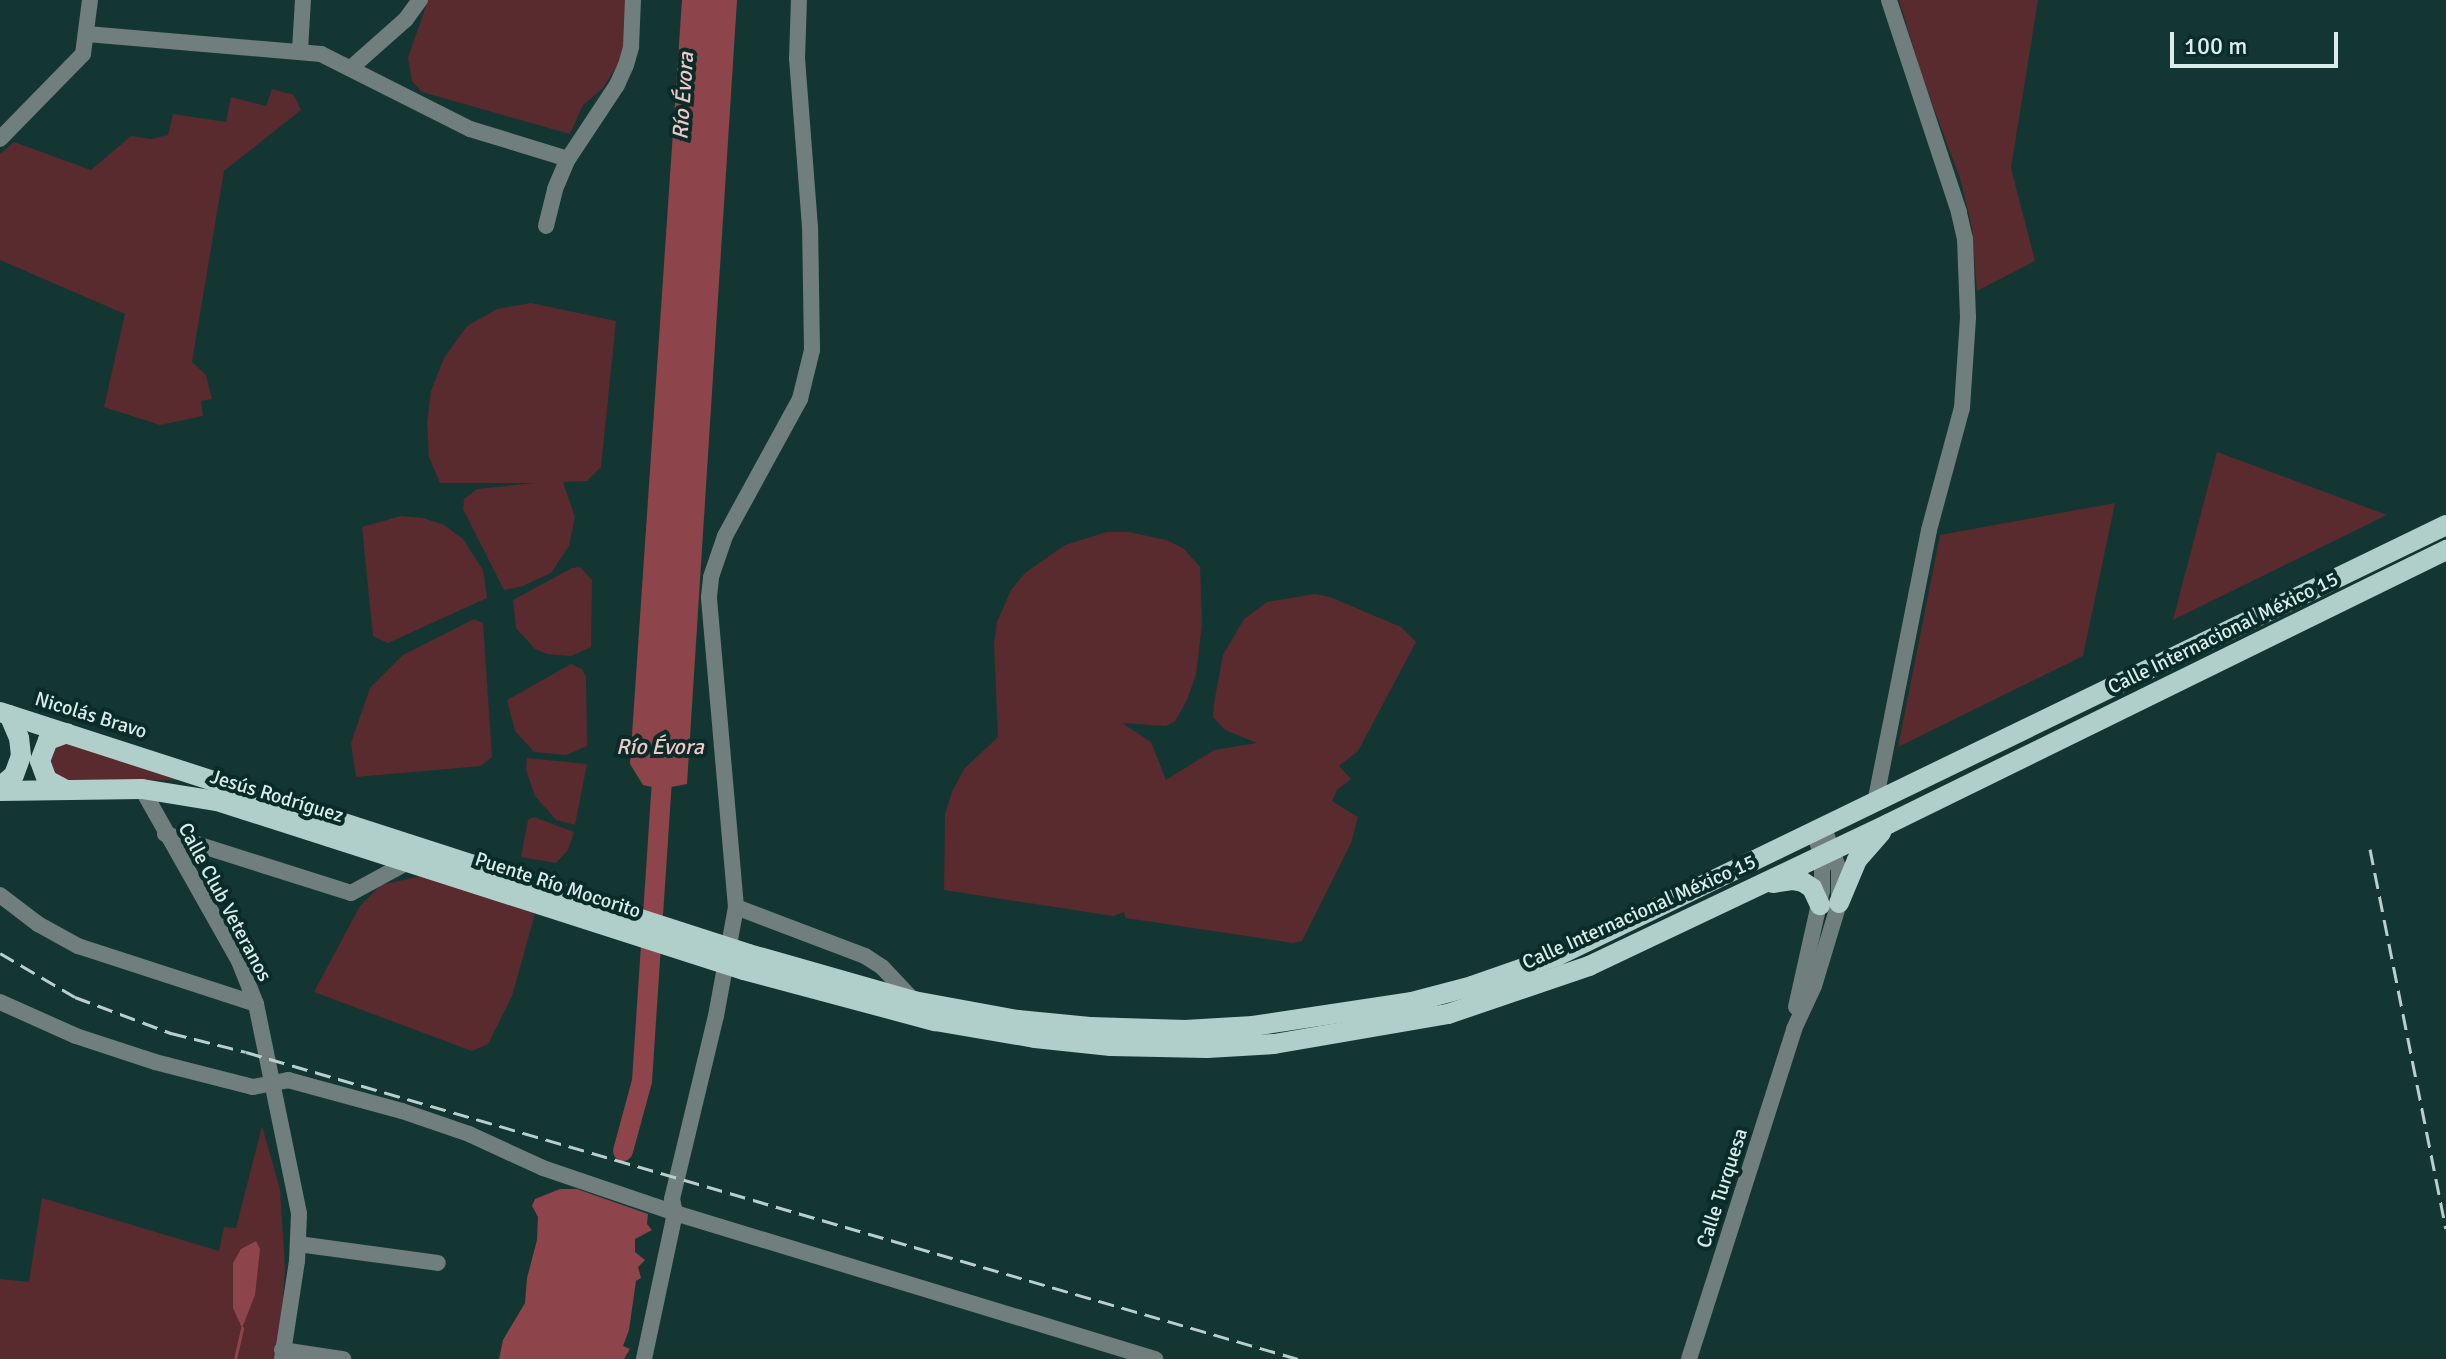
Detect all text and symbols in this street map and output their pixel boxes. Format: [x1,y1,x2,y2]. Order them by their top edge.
scale bar [2174,16,2342,66]
text: 100 m [2184,31,2247,61]
water label: Río Évora [667,51,699,141]
street label: Calle Internacional México 15 [2104,567,2342,699]
street label: Nicolás Bravo [32,687,150,743]
water label: Río Évora [616,734,704,760]
street label: Jesús Rodríguez [207,764,347,828]
street label: Calle Club Veteranos [173,819,277,985]
street label: Puente Río Mocorito [472,847,644,923]
street label: Calle Internacional México 15 [1519,850,1759,974]
street label: Calle Turquesa [1691,1125,1753,1251]

